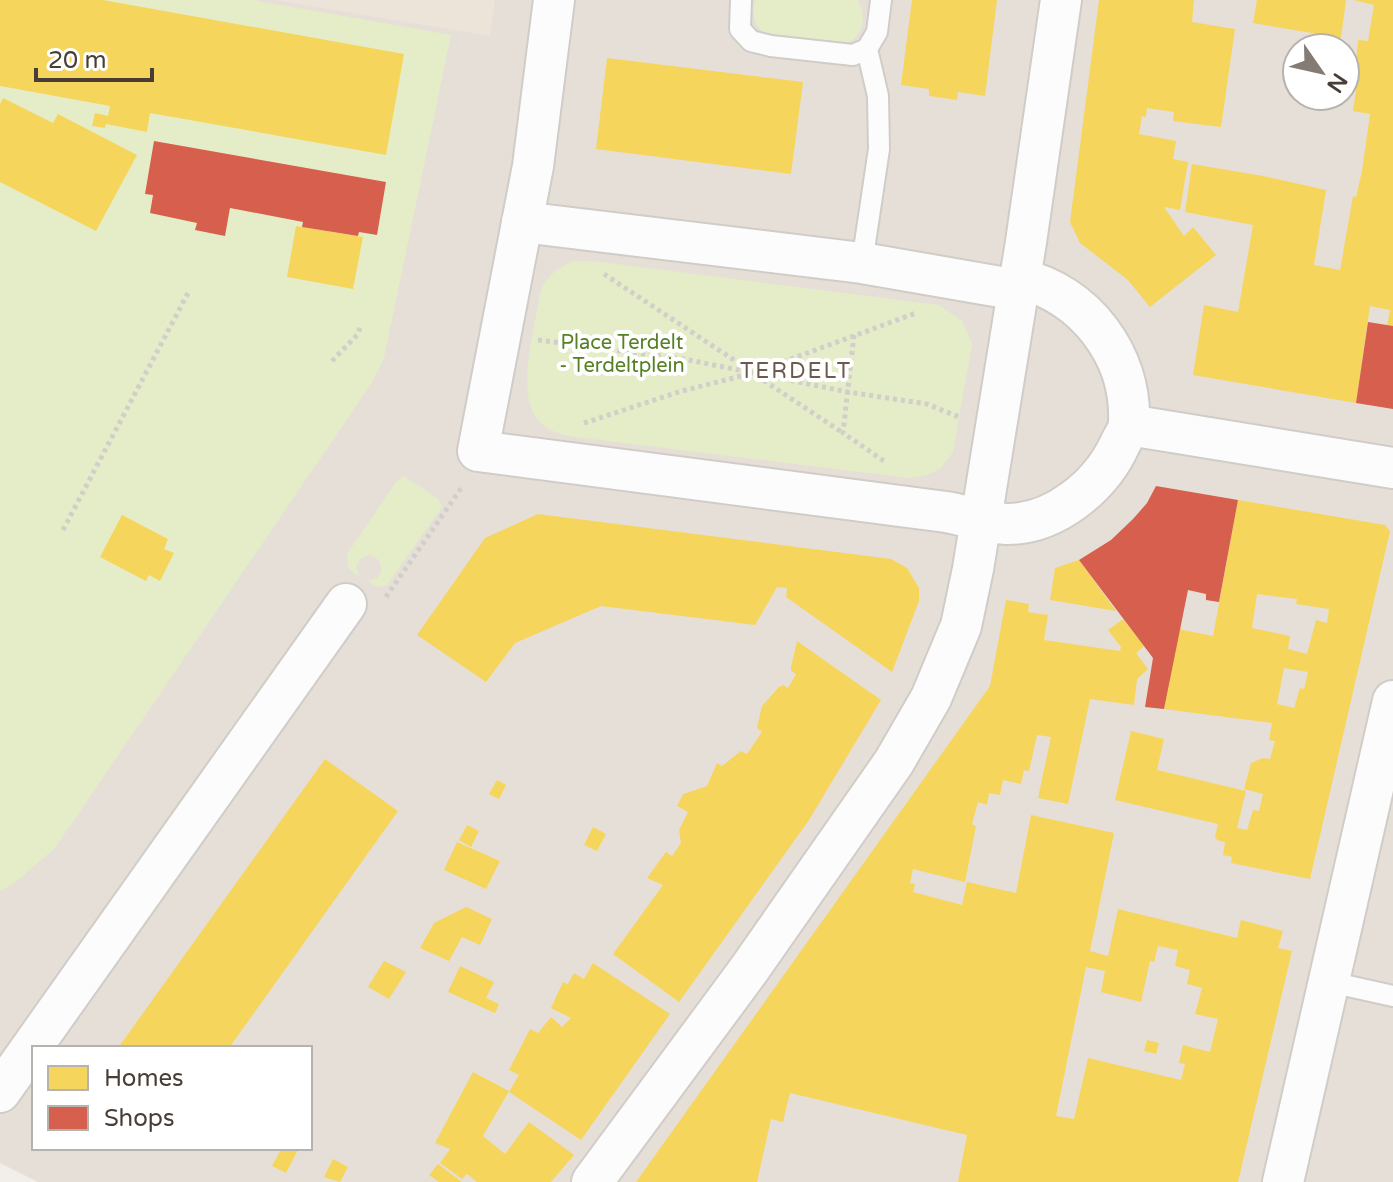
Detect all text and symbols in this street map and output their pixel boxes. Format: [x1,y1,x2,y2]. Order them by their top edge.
scale bar [36,32,152,82]
north arrow [1281,32,1361,112]
text: 20 m [48,46,106,75]
text: N [1321,68,1352,97]
park label: Place Terdelt - Terdeltplein [559,331,685,378]
district label: TERDELT [740,358,852,384]
legend [32,1046,312,1150]
text: Homes [104,1064,184,1093]
text: Shops [104,1104,174,1133]

